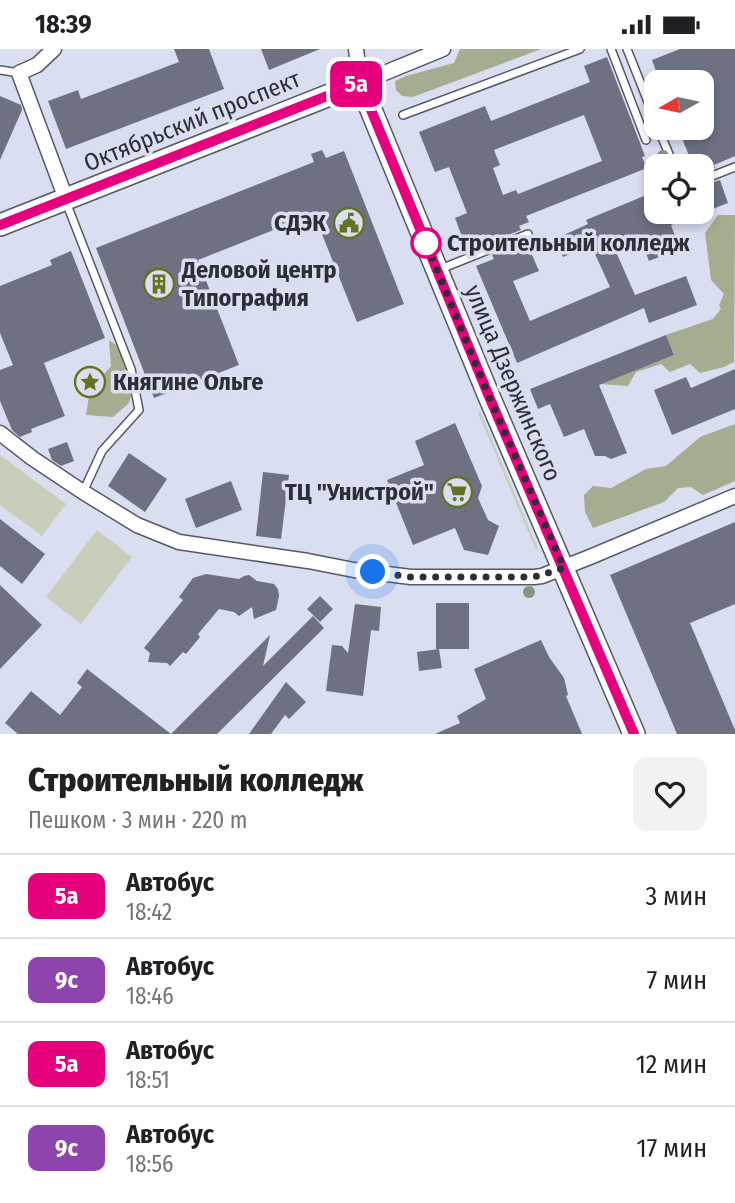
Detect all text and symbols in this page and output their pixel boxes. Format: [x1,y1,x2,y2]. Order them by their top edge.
text: 18:39 [35,9,92,40]
line badge: 5а [324,61,388,107]
street label: Октябрьский проспект [80,65,304,177]
text: 5а [344,70,368,98]
north arrow [644,70,714,140]
map controls [644,70,714,224]
button: locate [644,154,714,224]
public building icon: СДЭК [332,206,366,240]
place label: СДЭК [274,209,326,237]
marker: Строительный колледж [411,228,441,258]
place label: Строительный колледж [447,229,690,257]
place label: Деловой центр Типография [181,256,337,312]
building icon: Деловой центр Типография [142,267,176,301]
street label: улица Дзержинского [459,281,567,485]
place icon: Княгине Ольге [73,365,107,399]
place label: Княгине Ольге [113,368,263,396]
supermarket icon: ТЦ "Унистрой" [440,475,474,509]
place label: ТЦ "Унистрой" [285,478,434,506]
your location [355,554,390,589]
button: heart [633,757,707,831]
text: Строительный колледж [28,760,363,800]
text: Пешком · 3 мин · 220 m [28,806,247,834]
text: Автобус [126,867,214,898]
text: 3 мин [646,881,707,912]
text: 5а [55,882,78,910]
text: 18:42 [126,898,172,926]
text: Автобус [126,951,214,982]
text: 7 мин [647,965,707,996]
text: 9с [55,966,78,994]
text: 18:46 [126,982,174,1010]
text: Автобус [126,1035,214,1066]
text: 12 мин [636,1049,707,1080]
text: 5а [55,1050,78,1078]
text: 18:51 [126,1066,170,1094]
text: Автобус [126,1119,214,1150]
text: 17 мин [637,1133,707,1164]
text: 9с [55,1134,78,1162]
text: 18:56 [126,1150,173,1178]

